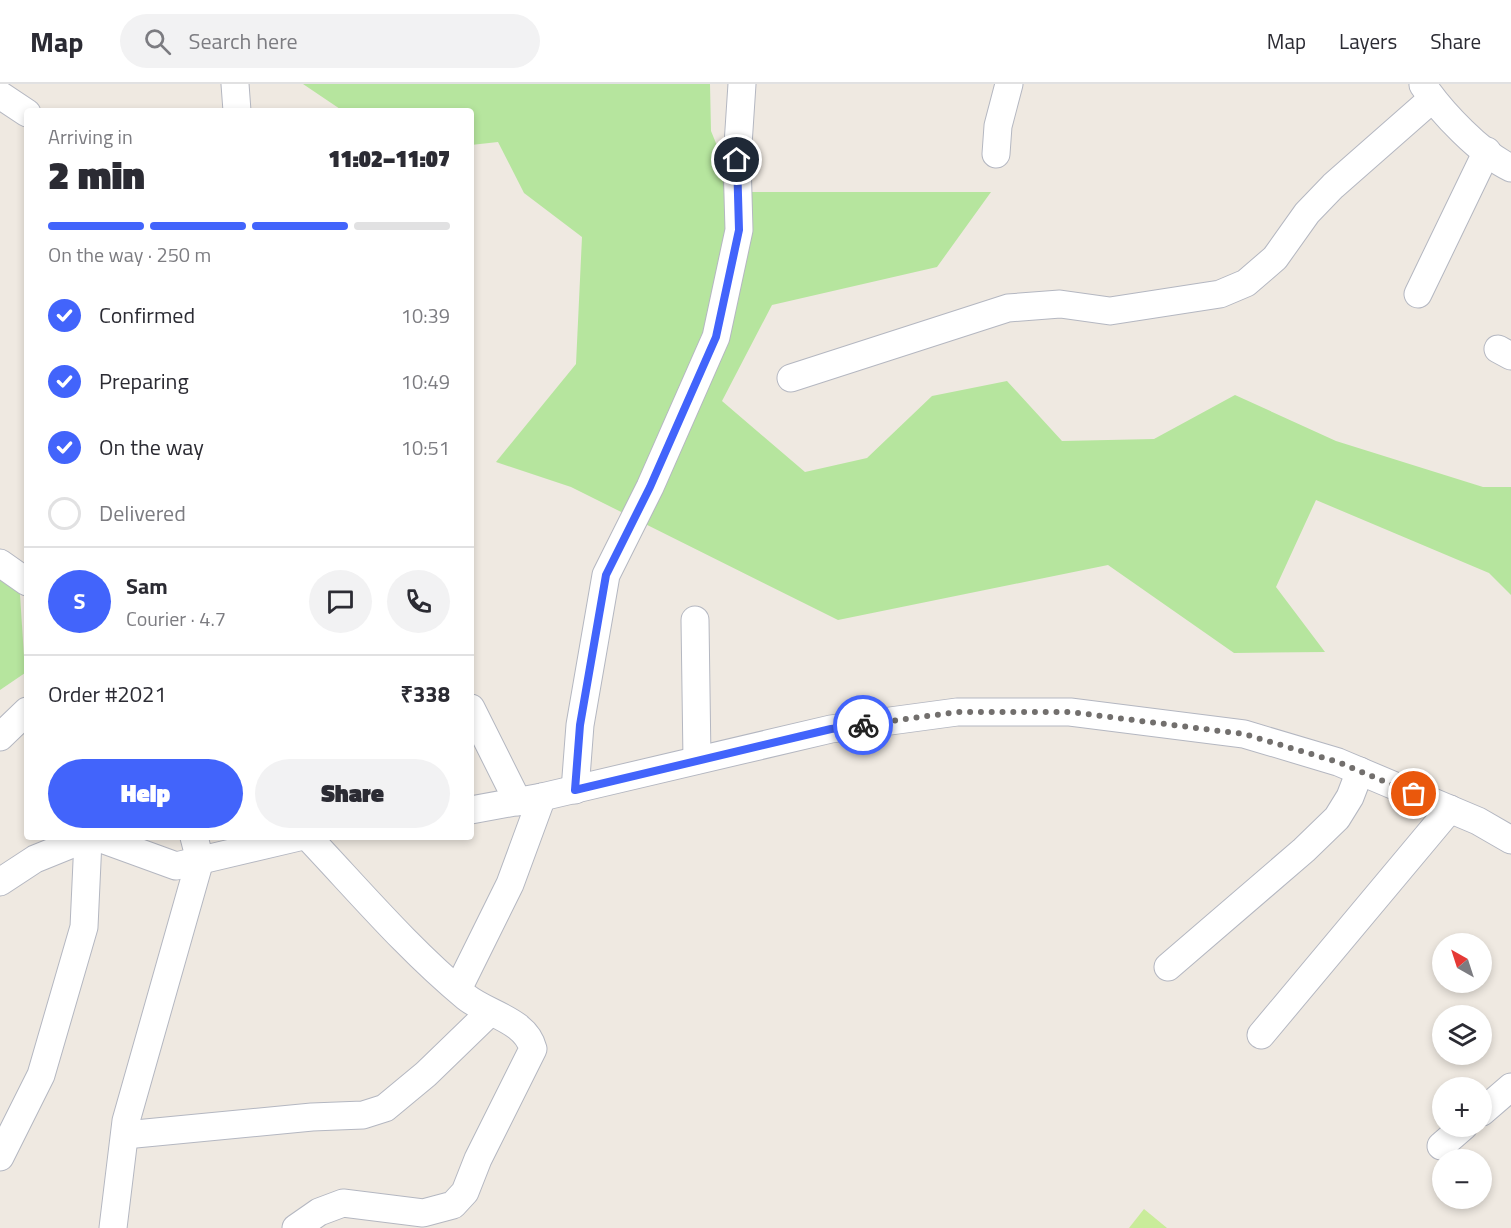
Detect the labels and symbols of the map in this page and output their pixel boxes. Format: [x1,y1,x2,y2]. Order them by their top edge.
pin [711,134,762,185]
courier [833,695,893,755]
pin [1388,768,1439,819]
north arrow [1432,933,1492,993]

